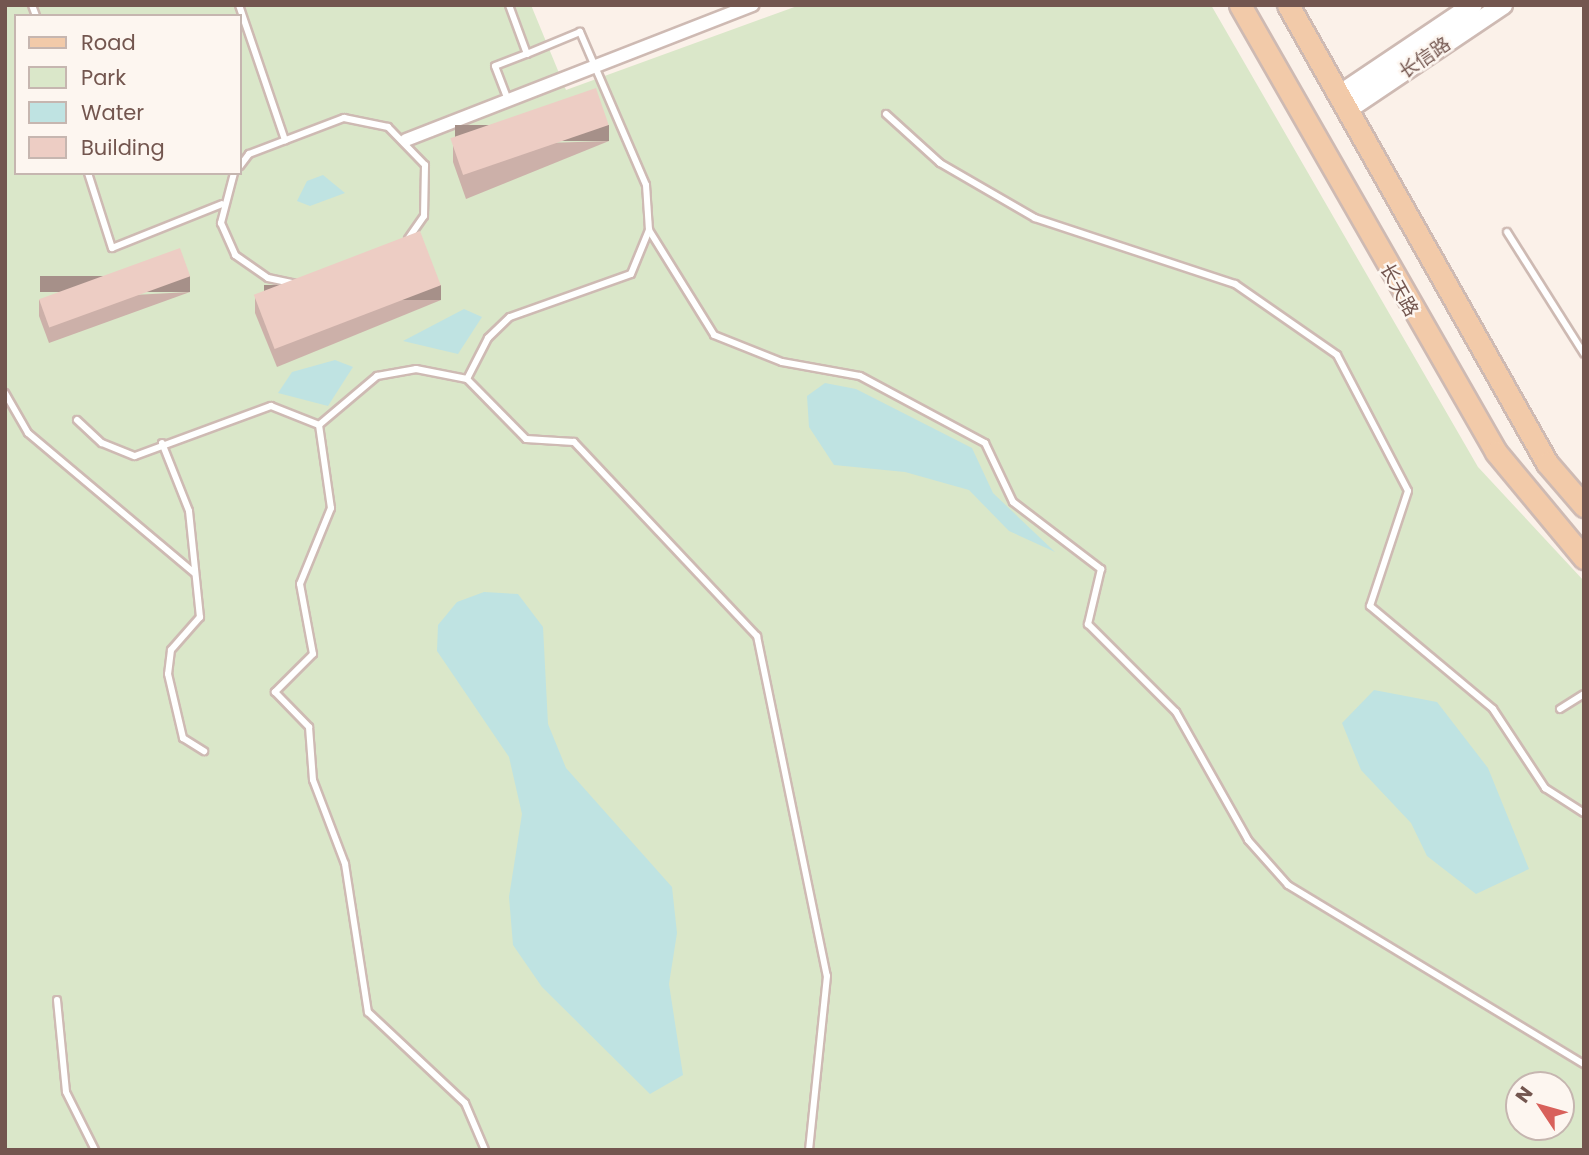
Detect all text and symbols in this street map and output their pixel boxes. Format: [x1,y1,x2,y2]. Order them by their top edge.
legend [14,14,242,175]
text: Road [81,28,136,57]
street label: 长信路 [1395,33,1455,83]
text: Park [81,63,126,92]
text: Water [81,98,144,127]
text: Building [81,133,165,162]
street label: 长天路 [1375,260,1423,320]
north arrow [1505,1071,1575,1141]
text: N [1509,1081,1539,1108]

